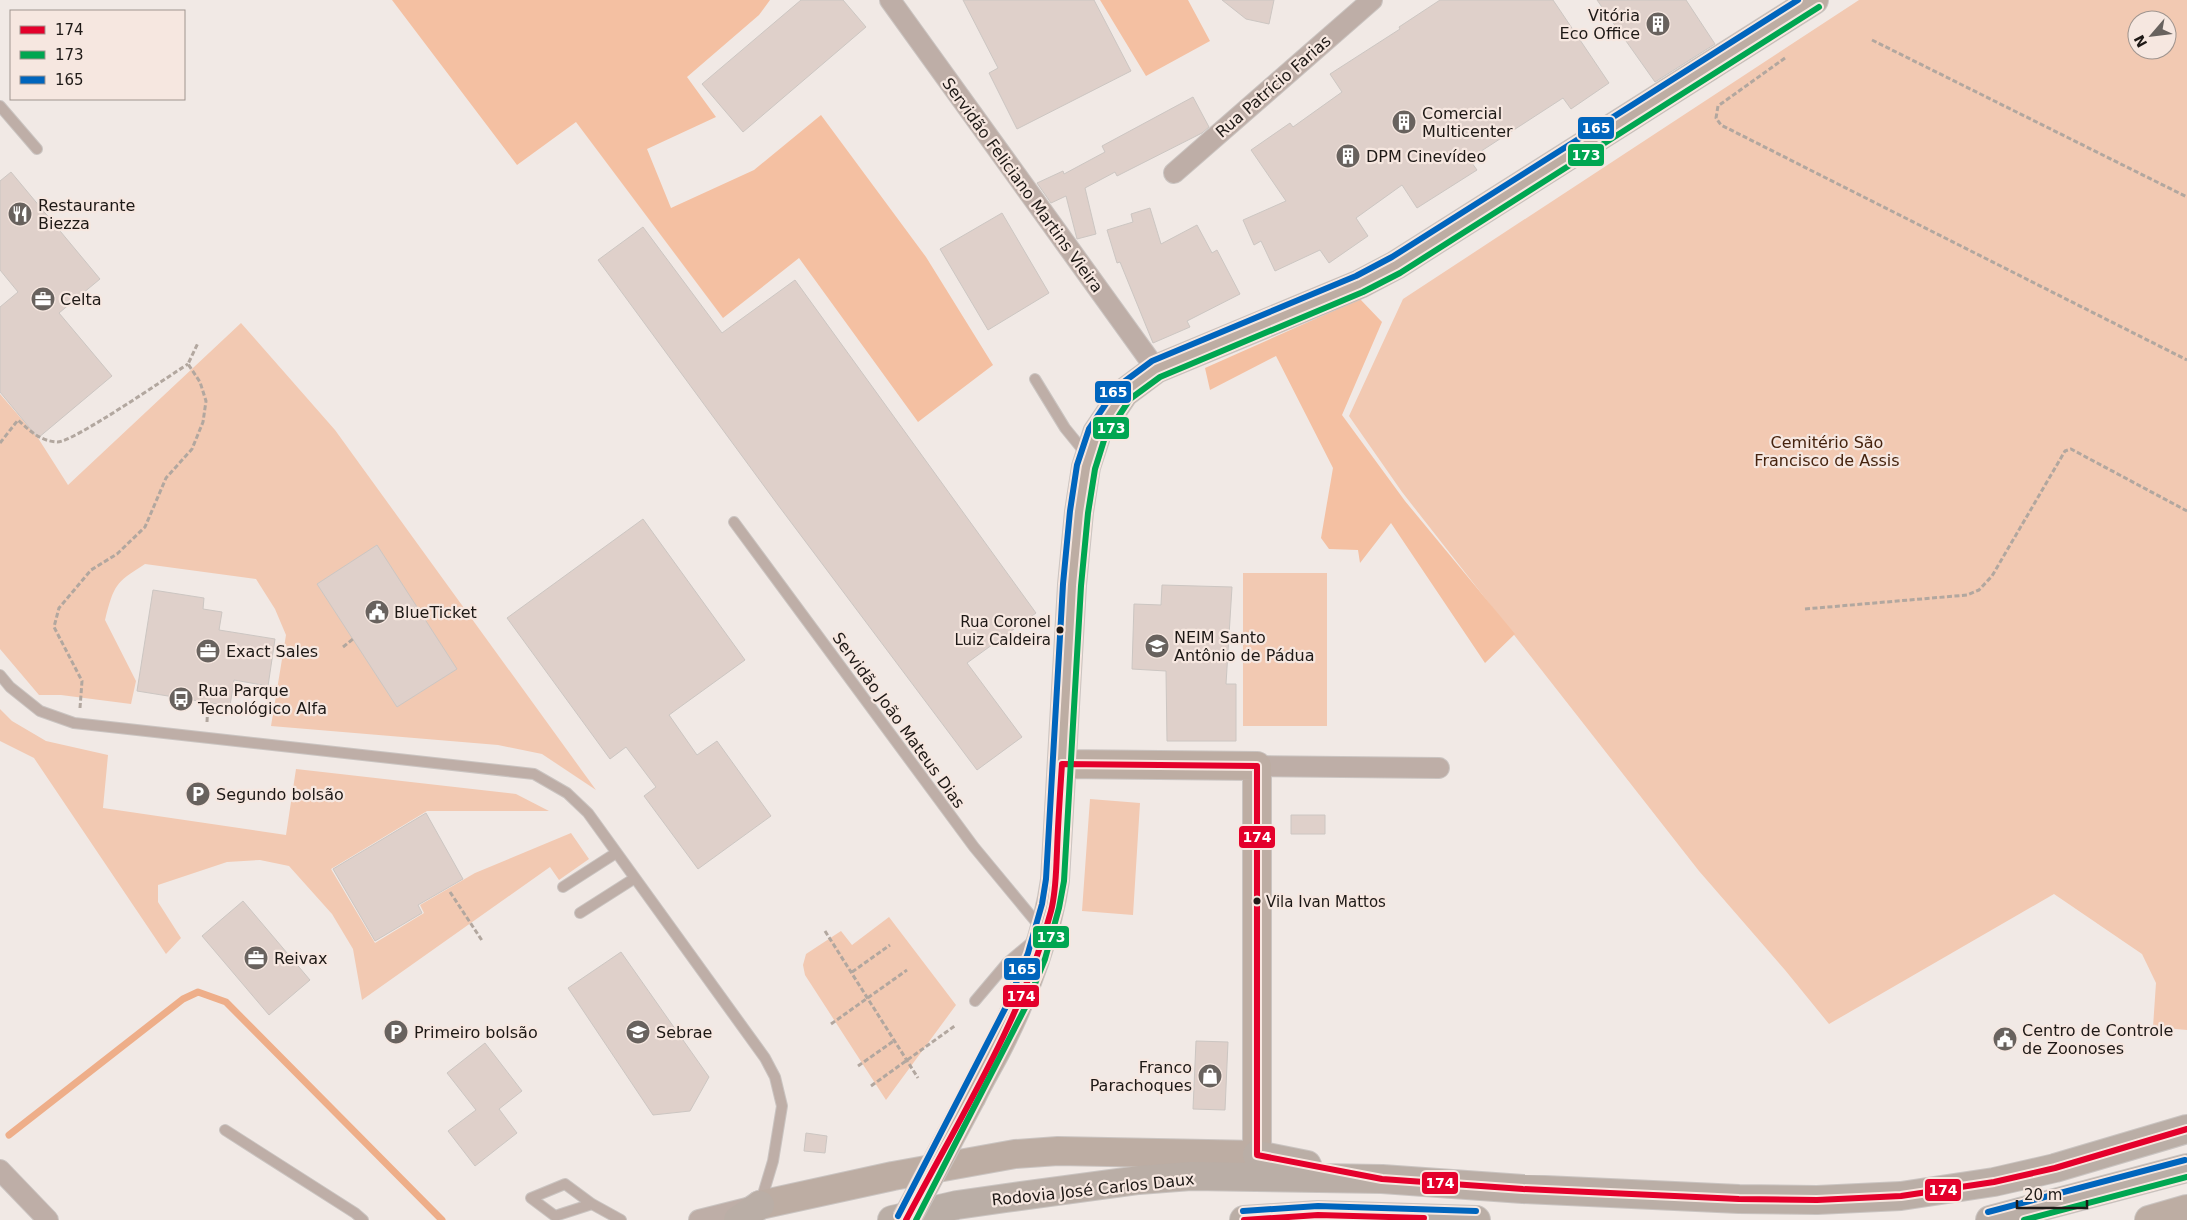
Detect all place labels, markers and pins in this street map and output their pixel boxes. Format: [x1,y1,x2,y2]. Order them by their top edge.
place label: Vitória Eco Office [1560,6,1640,43]
building icon: Vitória Eco Office [1645,11,1671,37]
place label: Comercial Multicenter [1422,104,1513,141]
building icon: Comercial Multicenter [1391,109,1417,135]
building icon: DPM Cinevídeo [1335,143,1361,169]
place label: DPM Cinevídeo [1366,147,1486,166]
place label: Restaurante Biezza [38,196,135,233]
restaurant icon: Restaurante Biezza [7,201,33,227]
office icon: Celta [30,286,56,312]
place label: Celta [60,290,102,309]
public building icon: BlueTicket [364,599,390,625]
place label: BlueTicket [394,603,477,622]
place label: Rua Coronel Luiz Caldeira [954,613,1051,649]
marker: Rua Coronel Luiz Caldeira [1055,625,1065,635]
place label: NEIM Santo Antônio de Pádua [1174,628,1315,665]
school or university icon: NEIM Santo Antônio de Pádua [1144,633,1170,659]
office icon: Exact Sales [195,638,221,664]
place label: Exact Sales [226,642,318,661]
place label: Rua Parque Tecnológico Alfa [197,681,327,718]
bus stop icon: Rua Parque Tecnológico Alfa [168,686,194,712]
parking icon: Segundo bolsão [185,781,211,807]
place label: Segundo bolsão [216,785,344,804]
place label: Vila Ivan Mattos [1266,893,1386,911]
marker: Vila Ivan Mattos [1252,896,1262,906]
office icon: Reivax [243,945,269,971]
place label: Reivax [274,949,327,968]
parking icon: Primeiro bolsão [383,1019,409,1045]
school or university icon: Sebrae [625,1019,651,1045]
place label: Centro de Controle de Zoonoses [2022,1021,2173,1058]
place label: Primeiro bolsão [414,1023,538,1042]
place label: Sebrae [656,1023,712,1042]
public building icon: Centro de Controle de Zoonoses [1992,1026,2018,1052]
place label: Franco Parachoques [1090,1058,1192,1095]
shop icon: Franco Parachoques [1197,1063,1223,1089]

